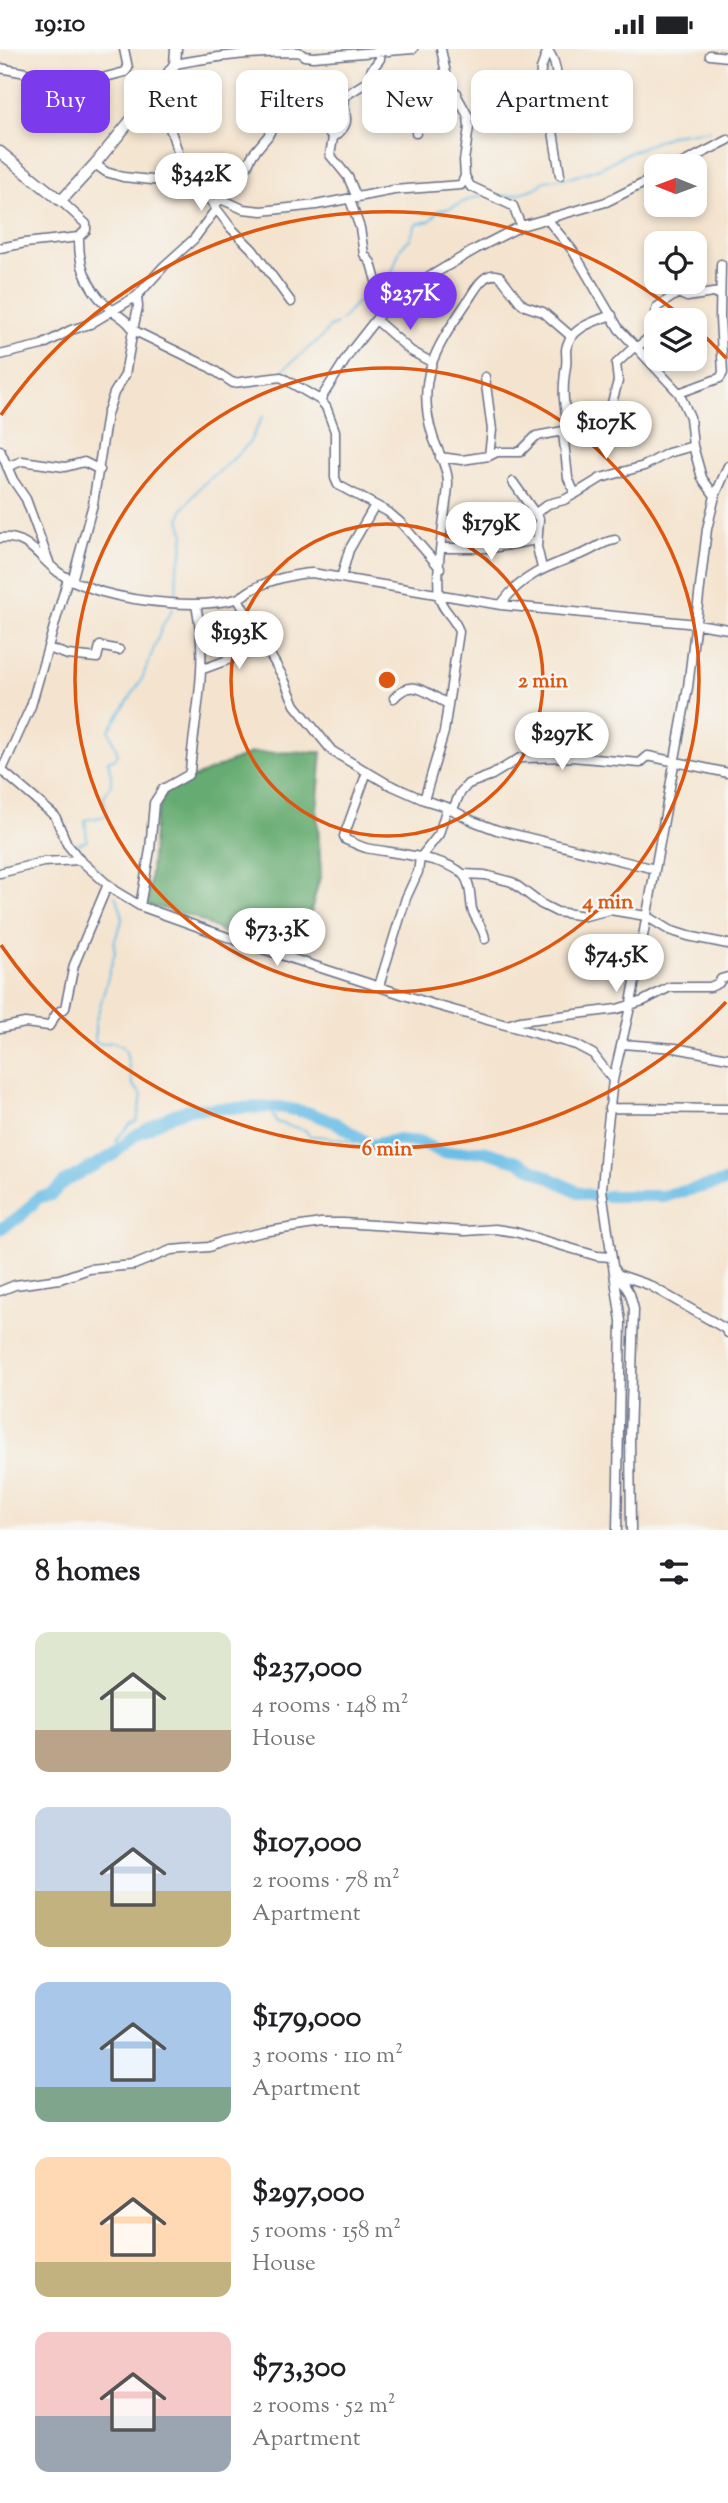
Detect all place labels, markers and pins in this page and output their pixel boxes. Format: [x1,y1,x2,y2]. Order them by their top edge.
pin: $342K [152,153,250,213]
pin: $237K [361,273,459,332]
pin: $107K [557,401,655,461]
pin: $179K [442,503,540,562]
pin: $193K [190,611,288,671]
centre of rings [375,668,399,692]
pin: $297K [513,713,611,772]
pin: $73.3K [220,909,334,968]
pin: $74.5K [559,935,673,994]

